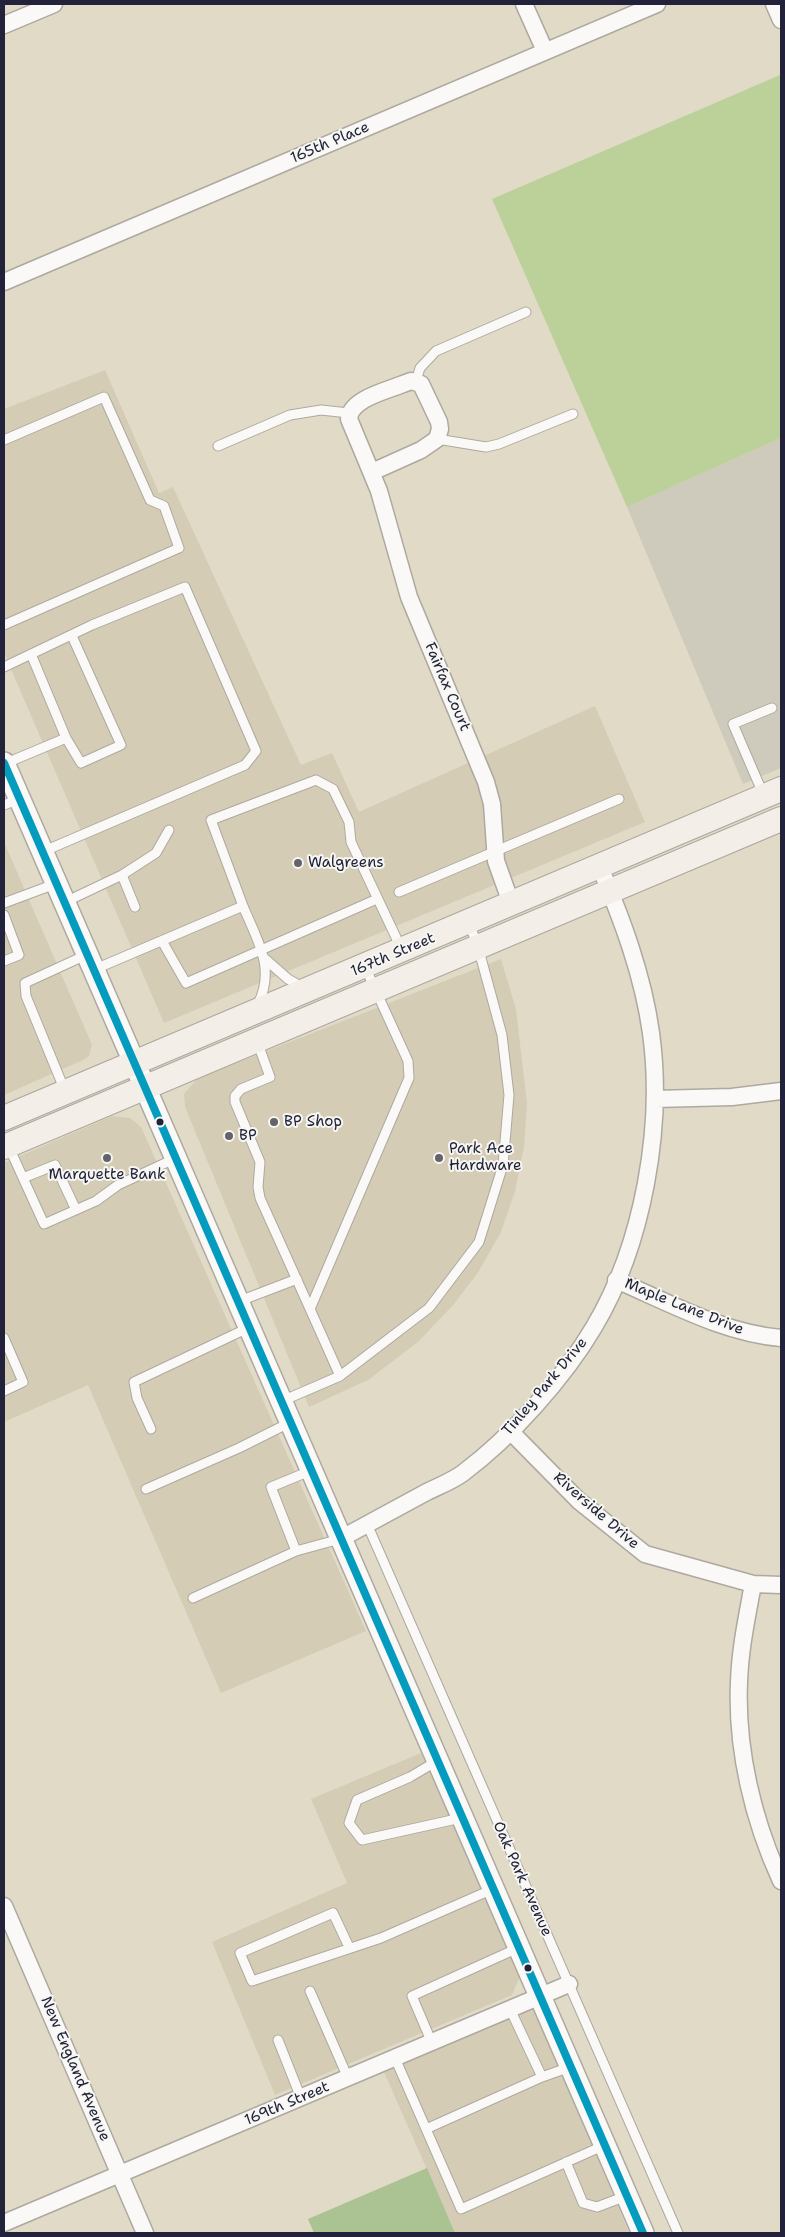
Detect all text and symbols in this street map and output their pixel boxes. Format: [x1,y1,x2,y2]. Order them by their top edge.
street label: 165th Place [288,118,372,168]
street label: Fairfax Court [420,640,474,734]
place label: Walgreens [308,854,384,872]
marker: Walgreens [292,857,304,869]
street label: 167th Street [348,929,438,981]
place label: BP Shop [284,1113,342,1131]
marker: BP Shop [268,1116,280,1128]
unlabelled marker [155,1117,165,1127]
place label: BP [239,1127,257,1145]
marker: BP [223,1130,235,1142]
place label: Park Ace Hardware [449,1140,521,1175]
marker: Marquette Bank [101,1152,113,1164]
marker: Park Ace Hardware [433,1152,445,1164]
place label: Marquette Bank [48,1166,166,1184]
street label: Maple Lane Drive [622,1275,746,1339]
street label: Tinley Park Drive [499,1334,591,1440]
street label: Riverside Drive [549,1469,643,1553]
street label: Oak Park Avenue [489,1819,555,1939]
unlabelled marker [523,1963,533,1973]
street label: New England Avenue [36,1994,114,2144]
street label: 169th Street [242,2078,332,2130]

